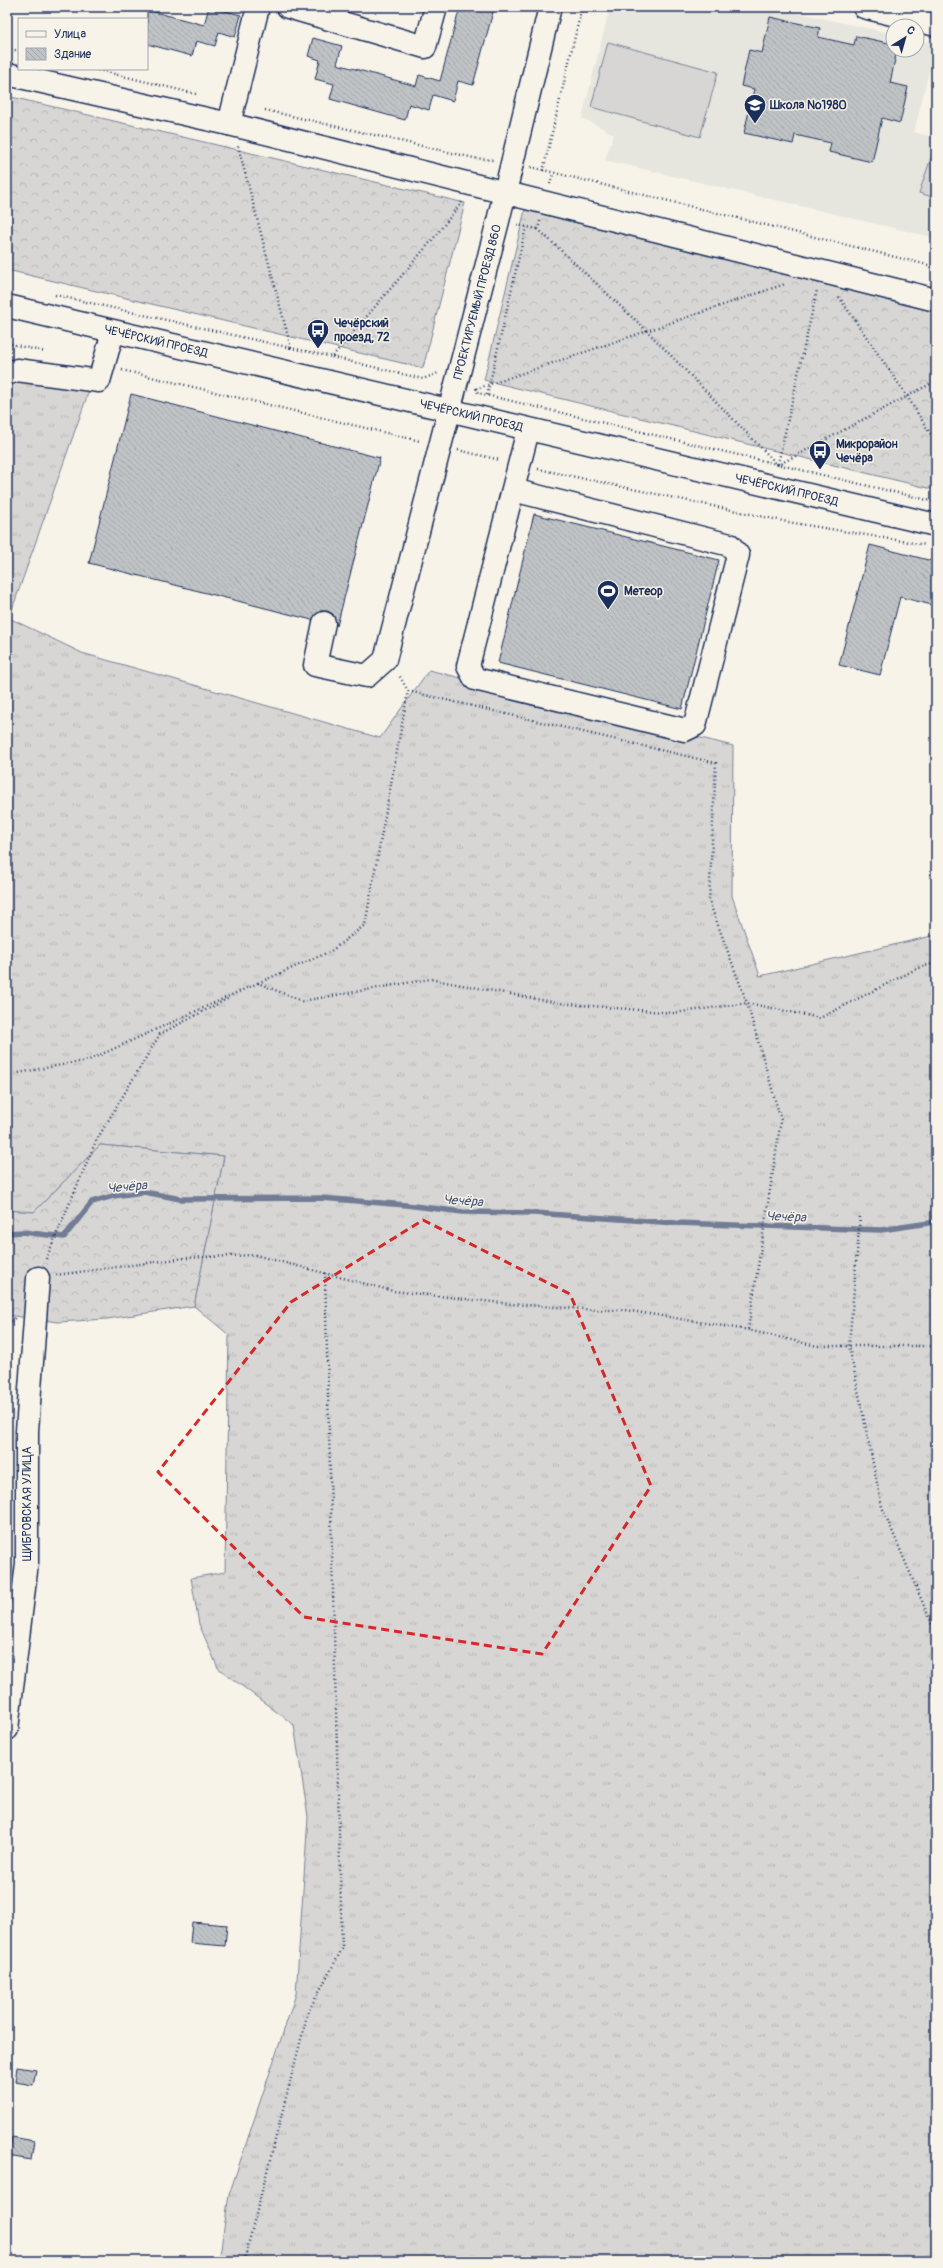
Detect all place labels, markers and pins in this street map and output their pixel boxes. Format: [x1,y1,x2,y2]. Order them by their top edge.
school or university icon: Школа №1980 [742,92,768,125]
place label: Школа №1980 [769,98,847,113]
place label: Чечёрский проезд, 72 [334,316,390,345]
bus stop icon: Чечёрский проезд, 72 [305,317,331,350]
place label: Микрорайон Чечёра [836,437,898,466]
bus stop icon: Микрорайон Чечёра [807,438,833,471]
sports icon: Метеор [595,578,621,611]
place label: Метеор [624,584,663,599]

